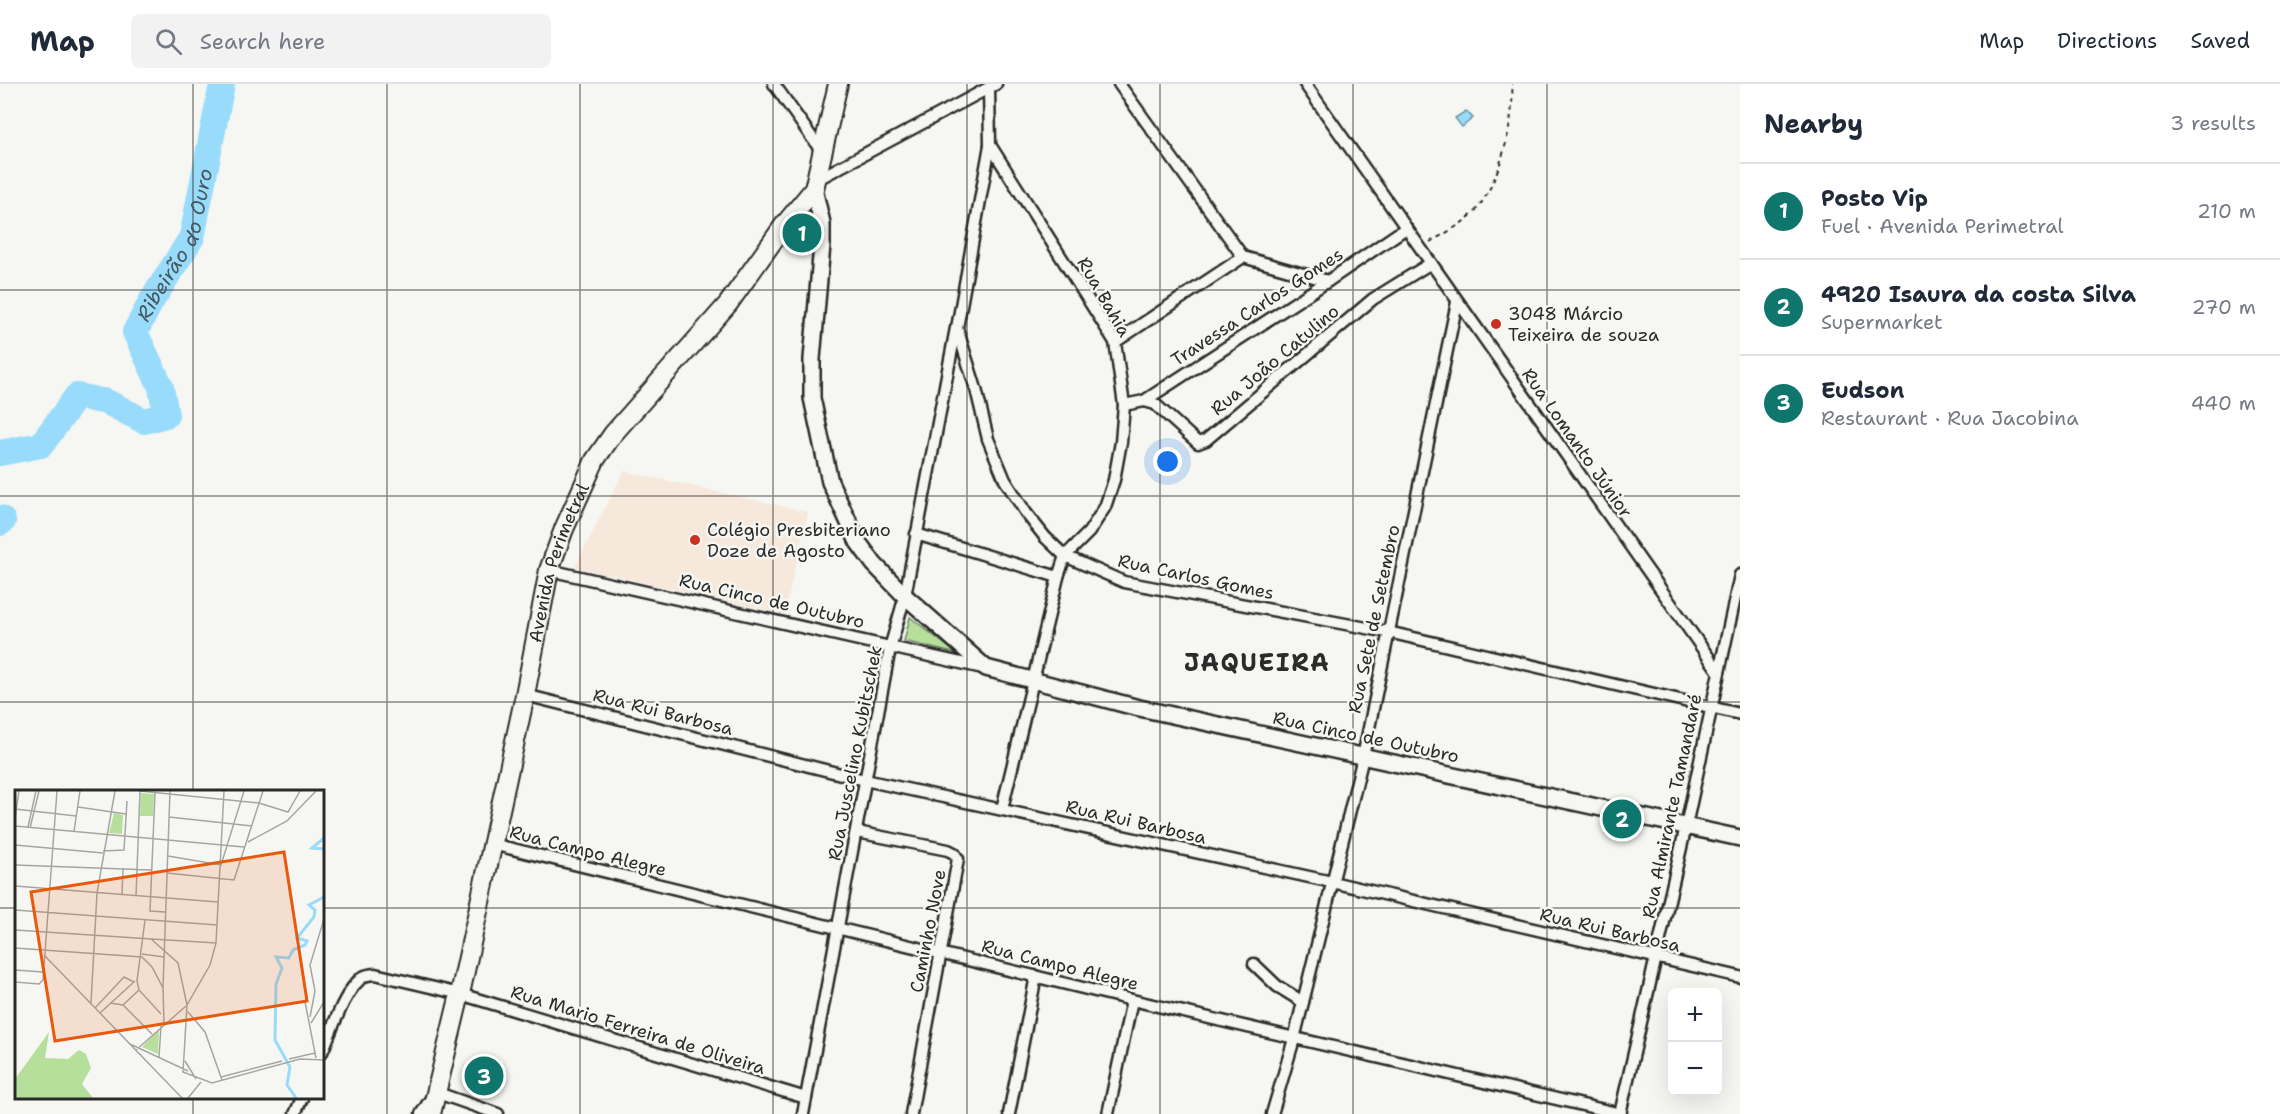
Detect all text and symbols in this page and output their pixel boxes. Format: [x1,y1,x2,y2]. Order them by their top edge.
search box [131,14,551,68]
text: Map [30,22,95,60]
icon: search [152,25,185,58]
text: Search here [200,27,325,56]
text: Map [1979,27,2024,55]
text: Directions [2057,27,2157,55]
text: Saved [2190,27,2250,55]
text: Nearby [1764,106,1863,141]
text: 3 results [2170,110,2256,136]
water label: Ribeirão do Ouro [130,166,218,326]
text: Posto Vip [1821,184,1928,213]
text: 1 [1779,198,1788,224]
text: 210 m [2197,198,2256,224]
pin: 1 [782,210,822,256]
text: Fuel · Avenida Perimetral [1821,213,2064,239]
street label: Travessa Carlos Gomes [1166,242,1348,372]
street label: Rua Bahia [1072,253,1136,341]
text: 4920 Isaura da costa Silva [1821,280,2136,309]
text: 2 [1777,294,1791,320]
text: 270 m [2192,294,2256,320]
street label: Rua João Catulino [1206,299,1344,421]
place label: 3048 Márcio Teixeira de souza [1508,302,1659,347]
text: Supermarket [1821,309,1943,335]
marker: 3048 Márcio Teixeira de souza [1489,317,1503,331]
street label: Rua Lomanto Júnior [1516,363,1638,523]
text: Eudson [1821,376,1904,405]
text: 3 [1777,390,1791,416]
text: 440 m [2191,390,2256,416]
text: Restaurant · Rua Jacobina [1821,405,2079,431]
your location [1153,447,1182,476]
street label: Avenida Perimetral [523,479,595,645]
place label: Colégio Presbiteriano Doze de Agosto [707,518,891,563]
street label: Rua Sete de Setembro [1342,523,1406,715]
marker: Colégio Presbiteriano Doze de Agosto [688,533,702,547]
street label: Rua Carlos Gomes [1116,549,1276,605]
street label: Rua Cinco de Outubro [677,568,867,634]
street label: Rua Juscelino Kubitschek [822,643,888,863]
district label: JAQUEIRA [1184,647,1330,679]
street label: Rua Rui Barbosa [590,683,736,741]
street label: Rua Almirante Tamandaré [1636,691,1708,921]
street label: Rua Cinco de Outubro [1271,706,1461,768]
inset map [15,790,324,1099]
street label: Rua Rui Barbosa [1063,794,1209,850]
pin: 2 [1602,796,1642,842]
street label: Rua Campo Alegre [507,820,669,882]
street label: Caminho Nove [904,867,952,995]
street label: Rua Rui Barbosa [1537,902,1683,958]
street label: Rua Campo Alegre [979,934,1141,996]
street label: Rua Mario Ferreira de Oliveira [508,980,768,1080]
map controls [1668,988,1722,1096]
button: + [1668,988,1722,1042]
button: − [1668,1042,1722,1096]
pin: 3 [464,1054,504,1098]

